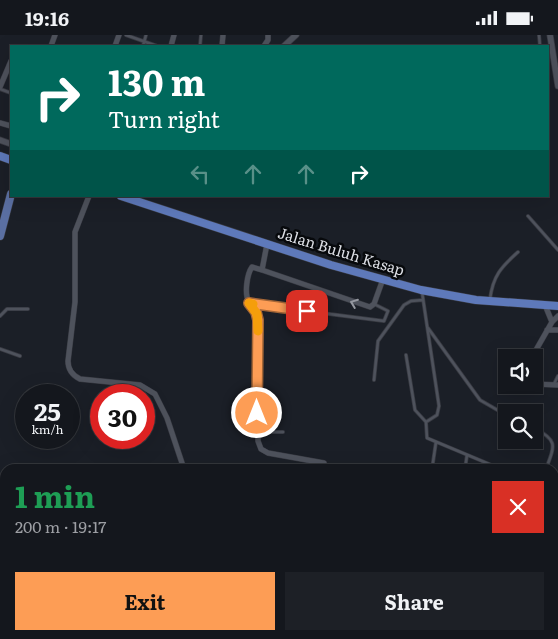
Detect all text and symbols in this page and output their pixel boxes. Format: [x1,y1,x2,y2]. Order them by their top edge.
text: 19:16 [25,4,69,32]
text: 130 m [108,55,205,107]
icon: right [25,65,90,130]
text: Turn right [108,102,220,135]
icon: left [186,160,214,188]
icon: ahead [239,160,267,188]
icon: ahead [292,160,320,188]
icon: right [345,160,373,188]
street label: Jalan Buluh Kasap [275,220,408,281]
pin [286,290,328,332]
icon: arrive [293,297,321,325]
one-way arrow [350,298,359,309]
map controls [498,349,543,449]
button: sound [498,349,543,394]
speed limit sign: 30 [90,384,155,449]
position arrow [230,386,282,438]
text: 25 [34,392,61,429]
button: search [498,404,543,449]
text: km/h [32,420,63,438]
text: 1 min [15,473,95,517]
button: close [492,481,544,533]
text: 200 m · 19:17 [15,514,106,538]
button: Exit [15,572,275,630]
button: Share [285,572,544,630]

